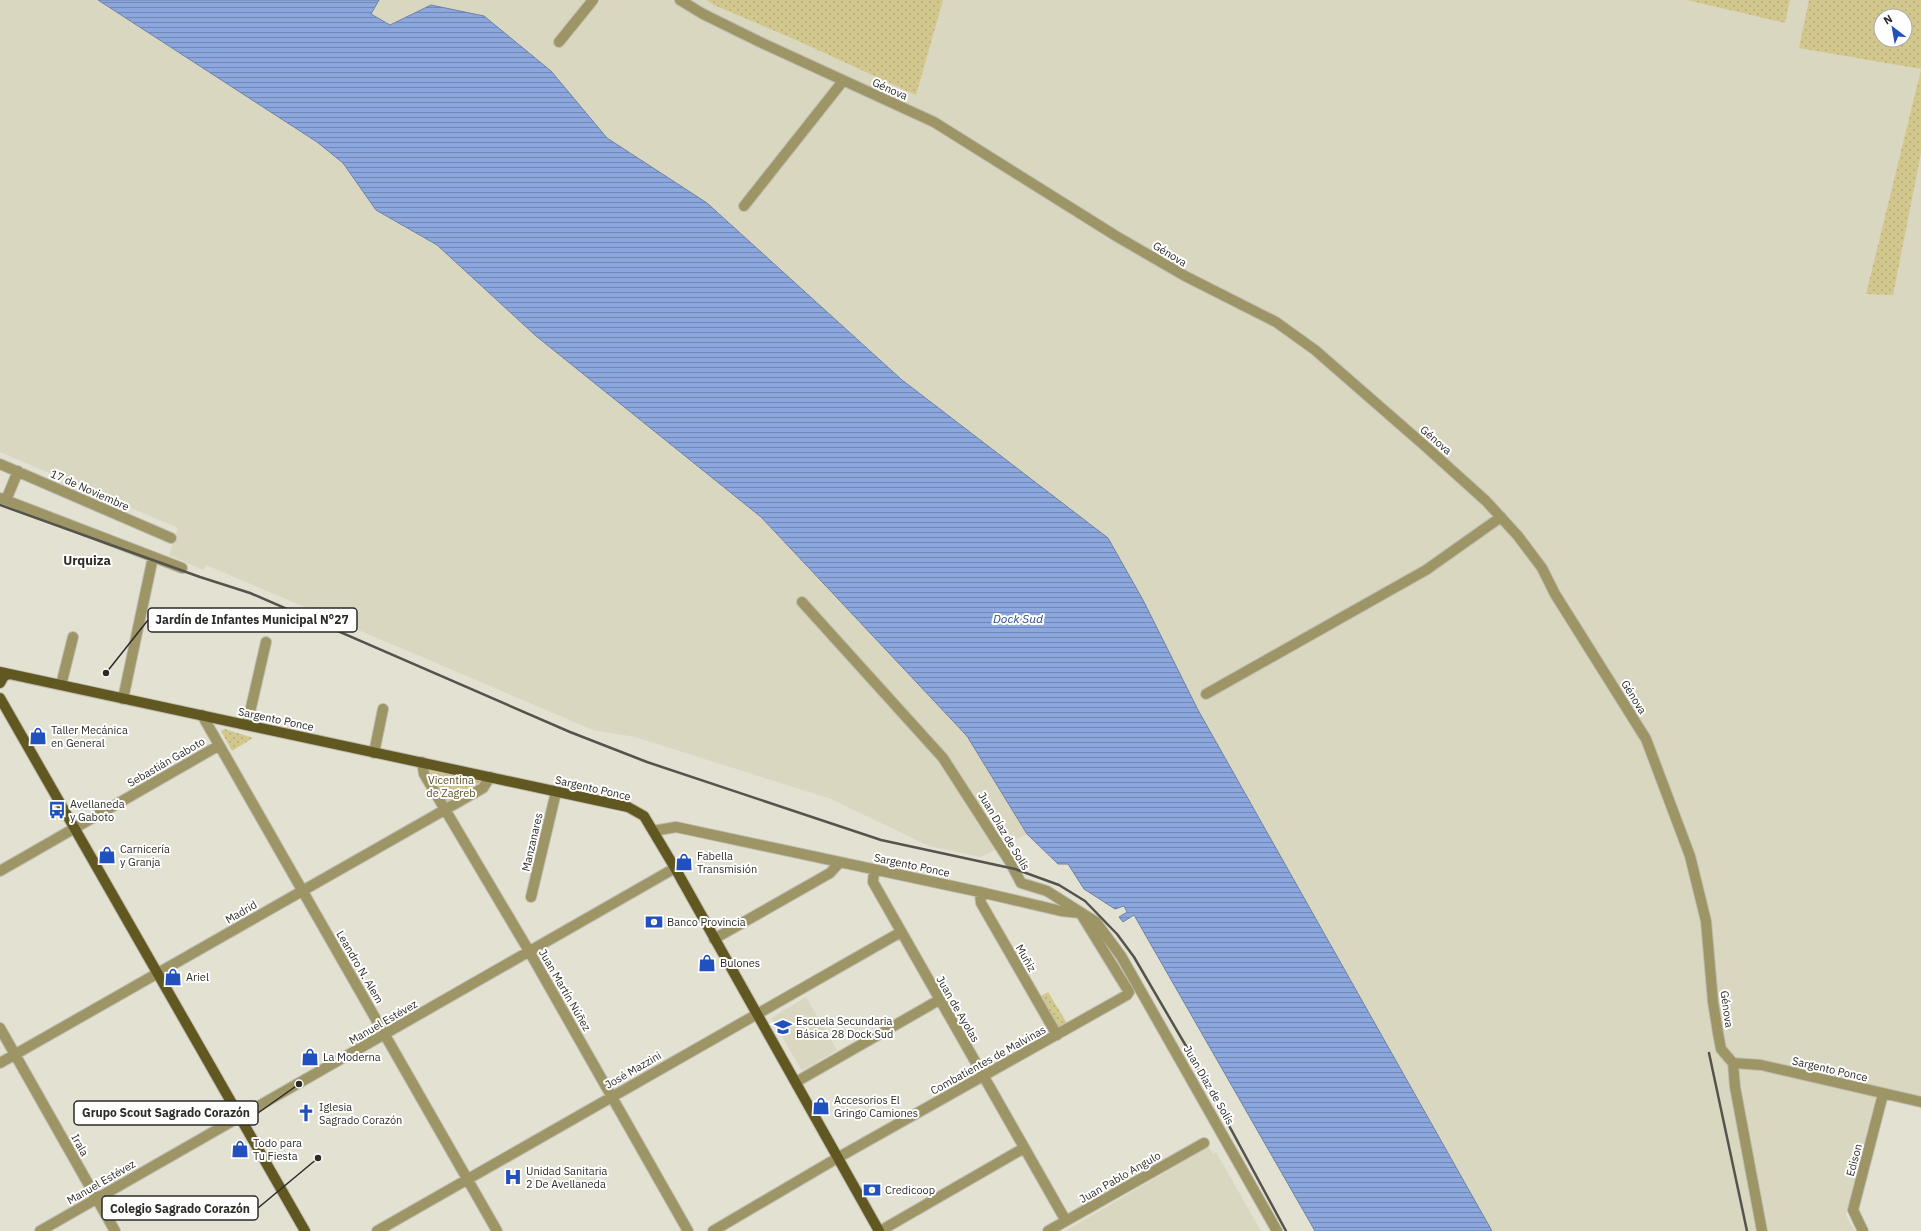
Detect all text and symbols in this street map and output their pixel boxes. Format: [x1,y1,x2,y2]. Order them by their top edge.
north arrow [1873,8,1913,48]
text: N [1881,11,1895,27]
street label: Génova [870,75,910,103]
street label: Génova [1150,238,1190,270]
street label: Génova [1417,423,1455,458]
street label: 17 de Noviembre [48,466,132,514]
district label: Urquiza [63,552,111,569]
callout: Jardín de Infantes Municipal N°27 [148,608,357,632]
water label: Dock Sud [993,611,1043,626]
text: Jardín de Infantes Municipal N°27 [155,612,349,627]
street label: Génova [1618,678,1650,717]
street label: Sargento Ponce [237,704,315,734]
place label: Taller Mecánica en General [51,723,128,750]
shop icon: Taller Mecánica en General [28,726,48,746]
street label: Sebastián Gaboto [125,734,207,790]
park label: Vicentina de Zagreb [426,773,476,800]
street label: Sargento Ponce [554,773,632,803]
street label: Juan Díaz de Solís [975,789,1033,873]
place label: Avellaneda y Gaboto [70,797,125,824]
bus stop icon: Avellaneda y Gaboto [47,800,67,820]
street label: Manzanares [518,811,546,873]
place label: Carnicería y Granja [120,842,170,869]
shop icon: Carnicería y Granja [97,845,117,865]
place label: Fabella Transmisión [697,849,757,876]
street label: Sargento Ponce [873,850,951,880]
shop icon: Fabella Transmisión [674,852,694,872]
street label: Madrid [223,897,259,927]
bank icon: Banco Provincia [644,912,664,932]
place label: Banco Provincia [667,915,746,929]
street label: Leandro N. Alem [334,928,386,1006]
street label: Muñiz [1013,942,1039,974]
street label: Juan Martín Núñez [536,947,594,1033]
shop icon: Bulones [697,953,717,973]
place label: Bulones [720,956,760,970]
shop icon: Ariel [163,967,183,987]
place label: Ariel [186,970,209,984]
street label: Juan de Ayolas [933,973,983,1045]
street label: Génova [1717,990,1737,1029]
street label: Manuel Estévez [346,997,420,1047]
place label: Escuela Secundaria Básica 28 Dock Sud [796,1014,893,1041]
school or university icon: Escuela Secundaria Básica 28 Dock Sud [773,1017,793,1037]
street label: Combatientes de Malvinas [928,1022,1048,1098]
street label: Juan Díaz de Solís [1181,1043,1237,1127]
shop icon: La Moderna [300,1047,320,1067]
street label: José Mazzini [602,1048,664,1092]
place label: La Moderna [323,1050,381,1064]
street label: Sargento Ponce [1791,1054,1869,1084]
place label: Accesorios El Gringo Camiones [834,1093,918,1120]
shop icon: Accesorios El Gringo Camiones [811,1096,831,1116]
place label: Iglesia Sagrado Corazón [319,1100,402,1127]
callout: Grupo Scout Sagrado Corazón [74,1101,258,1125]
church icon: Iglesia Sagrado Corazón [296,1103,316,1123]
text: Grupo Scout Sagrado Corazón [82,1105,250,1120]
street label: Irala [68,1131,92,1159]
place label: Todo para Tu Fiesta [253,1136,302,1163]
shop icon: Todo para Tu Fiesta [230,1139,250,1159]
street label: Edison [1843,1142,1865,1178]
street label: Juan Pablo Angulo [1077,1148,1163,1206]
street label: Manuel Estévez [64,1157,138,1207]
place label: Unidad Sanitaria 2 De Avellaneda [526,1164,607,1191]
hospital icon: Unidad Sanitaria 2 De Avellaneda [503,1167,523,1187]
bank icon: Credicoop [862,1180,882,1200]
place label: Credicoop [885,1183,935,1197]
callout: Colegio Sagrado Corazón [102,1196,258,1220]
text: Colegio Sagrado Corazón [110,1201,250,1216]

